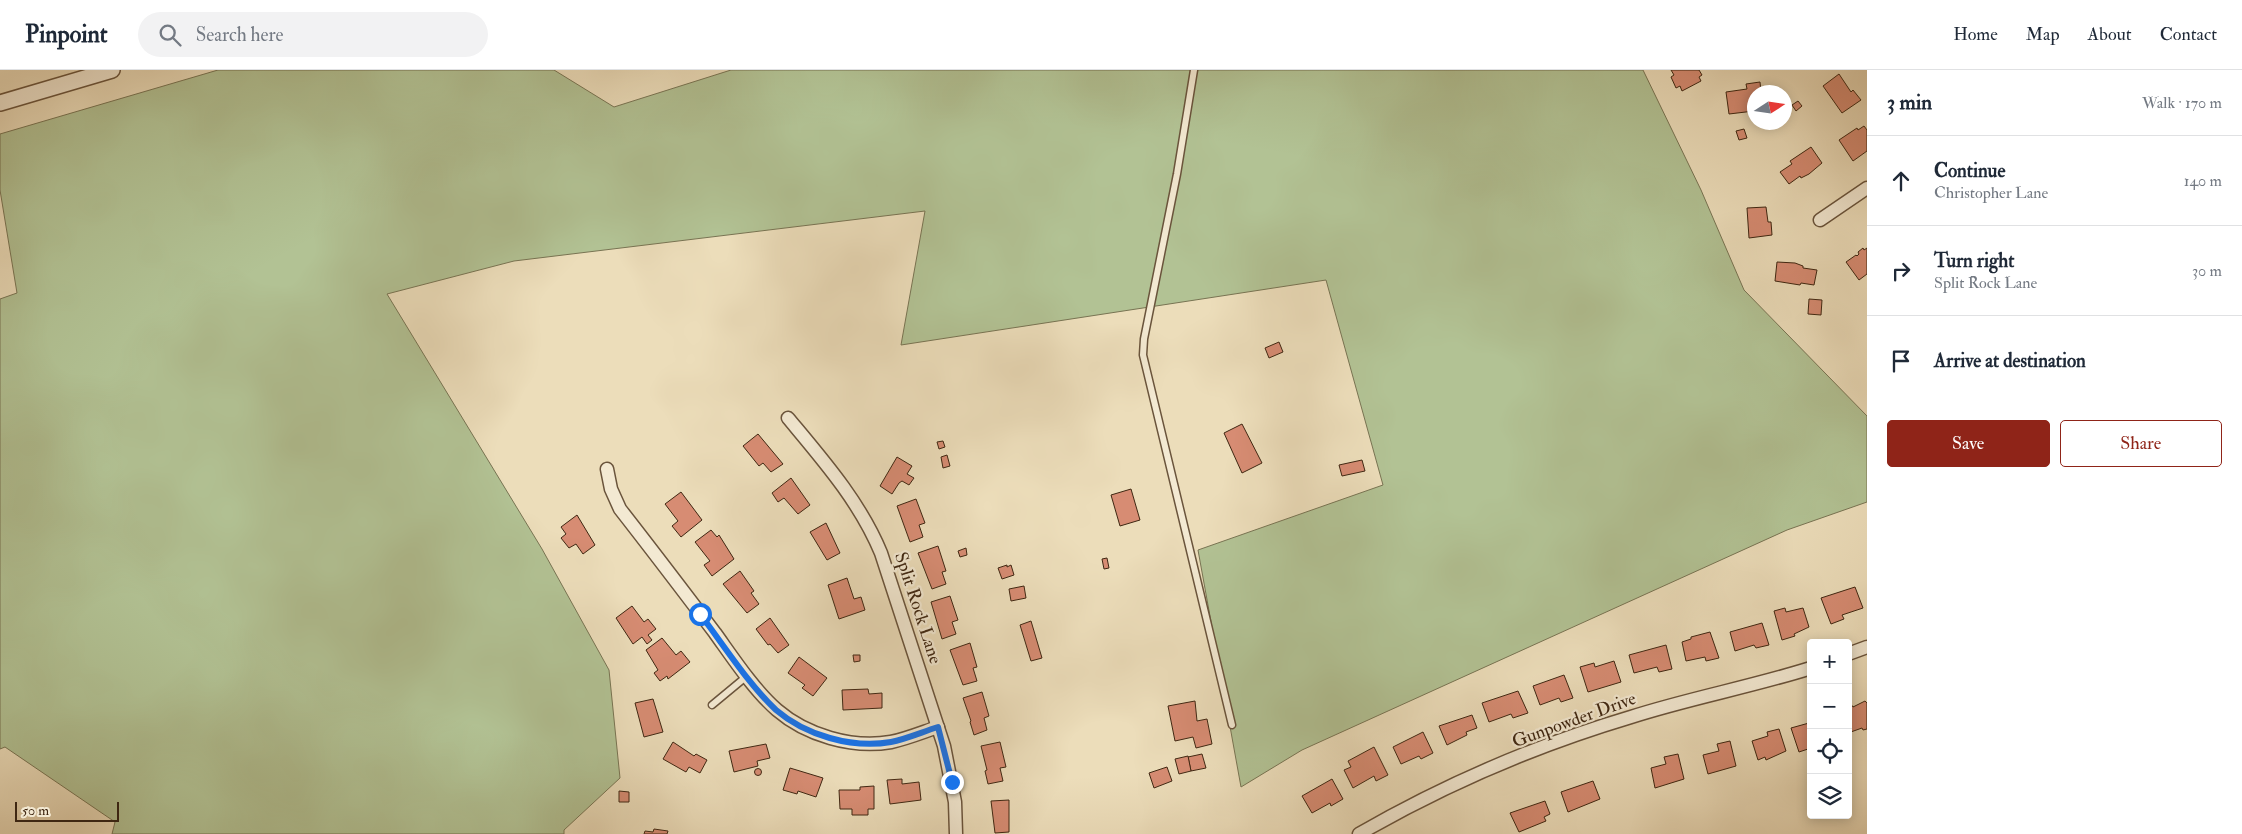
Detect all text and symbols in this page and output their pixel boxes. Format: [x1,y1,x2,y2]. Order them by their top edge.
search box [138,12,488,57]
text: Pinpoint [25,19,108,50]
icon: search [156,21,184,49]
text: Search here [196,23,283,47]
text: Home [1953,23,1998,46]
text: Map [2026,23,2060,46]
text: About [2088,23,2132,46]
text: Contact [2160,23,2217,46]
north arrow [1747,85,1792,130]
text: 3 min [1887,89,1932,116]
text: Walk · 170 m [2142,93,2222,113]
text: Continue [1934,159,2005,183]
icon: ahead [1887,167,1915,195]
text: 140 m [2184,171,2222,191]
text: Christopher Lane [1934,183,2048,203]
text: Turn right [1934,249,2014,273]
icon: right [1887,257,1915,285]
text: 30 m [2192,261,2222,281]
text: Split Rock Lane [1934,273,2037,293]
icon: arrive [1887,347,1915,375]
text: Arrive at destination [1934,349,2086,373]
button: Save [1887,420,2050,467]
button: Share [2060,420,2222,467]
street label: Split Rock Lane [889,549,947,667]
route start [689,603,712,626]
map controls [1807,639,1852,819]
button: + [1807,639,1852,684]
button: − [1807,684,1852,729]
street label: Gunpowder Drive [1509,687,1640,753]
button: locate [1807,729,1852,774]
route end [941,771,964,794]
button: layers [1807,774,1852,819]
scale bar [15,799,119,822]
text: 50 m [22,802,49,819]

